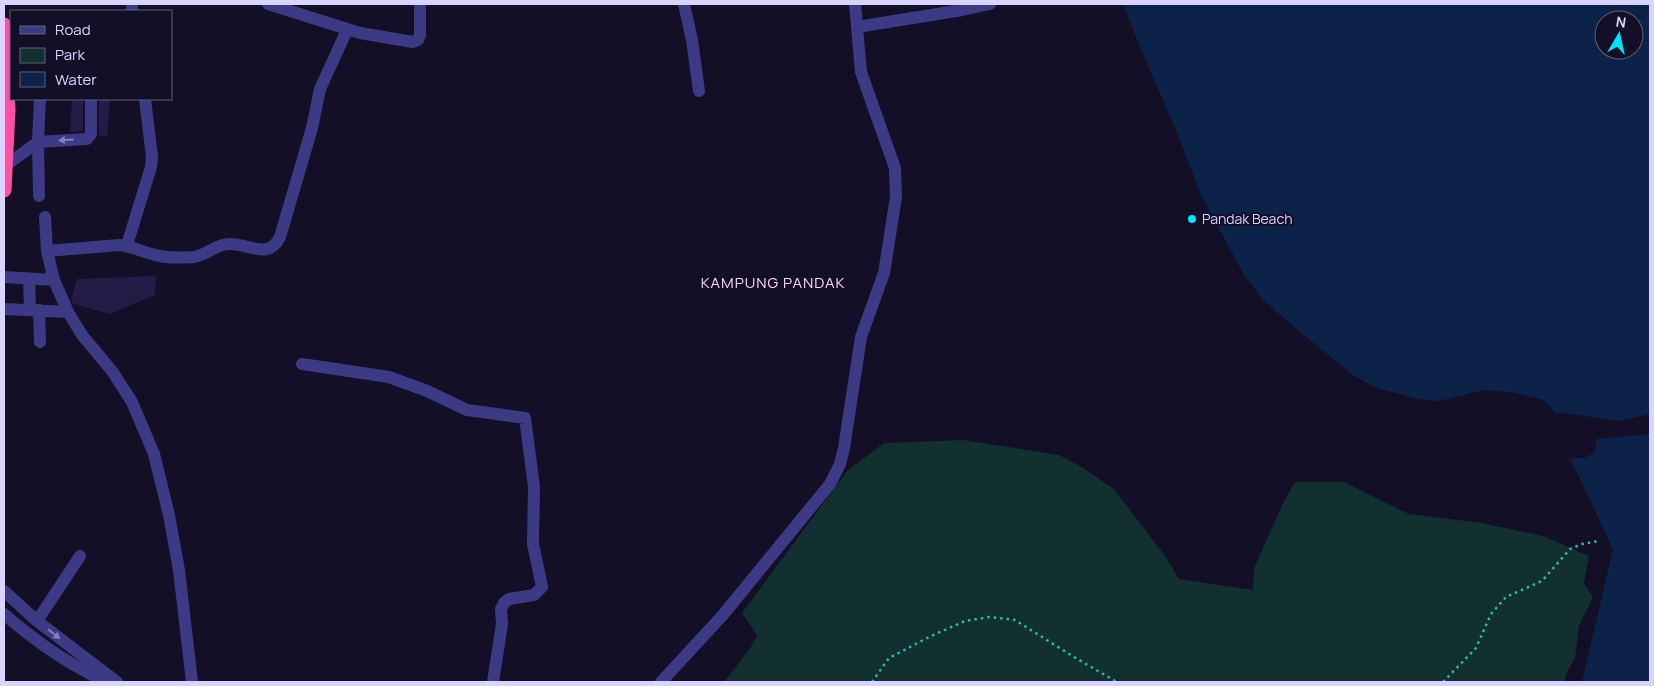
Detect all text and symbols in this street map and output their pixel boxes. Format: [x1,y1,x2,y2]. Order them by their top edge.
legend [10,10,172,100]
north arrow [1594,10,1644,60]
text: N [1615,11,1628,32]
text: Road [55,19,91,40]
text: Park [55,44,85,65]
text: Water [55,69,97,90]
one-way arrow [58,137,74,145]
place label: Pandak Beach [1202,209,1292,228]
marker: Pandak Beach [1186,213,1198,225]
district label: KAMPUNG PANDAK [701,272,845,293]
one-way arrow [47,629,61,639]

